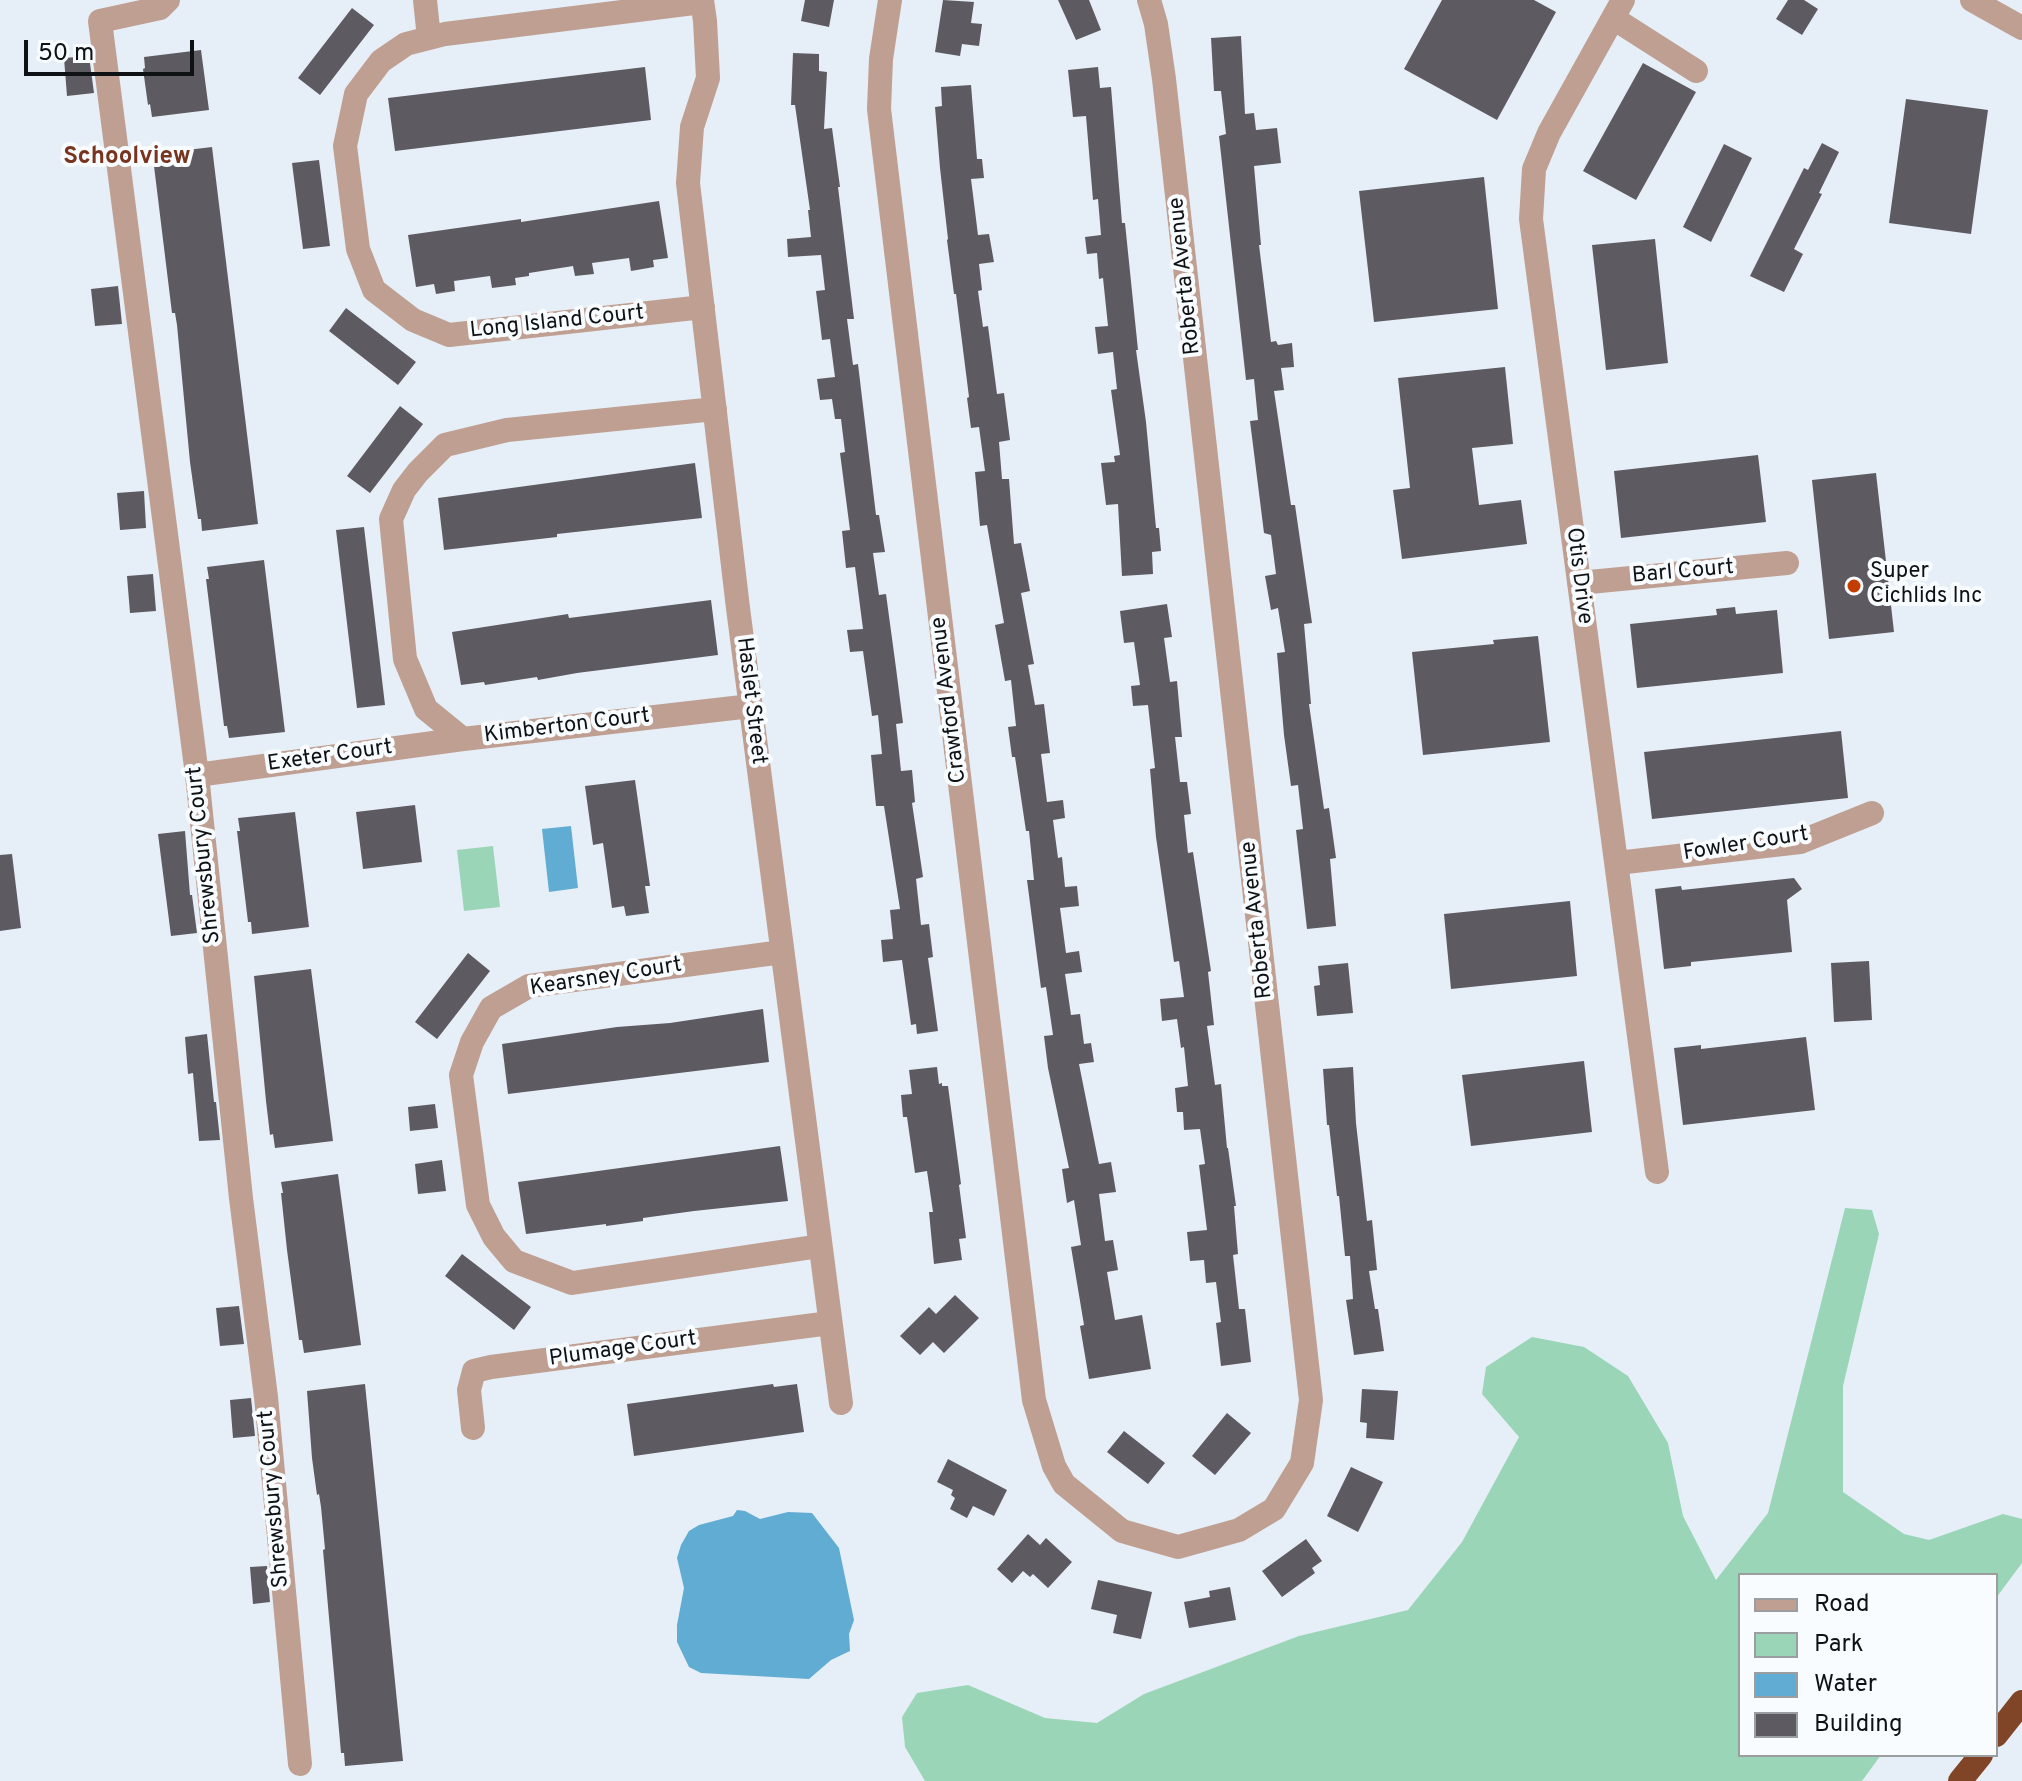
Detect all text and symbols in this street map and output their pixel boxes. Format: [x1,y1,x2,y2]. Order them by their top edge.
scale bar [28,24,198,74]
text: 50 m [38,39,94,69]
district label: Schoolview [63,144,191,172]
street label: Roberta Avenue [1165,196,1207,356]
street label: Long Island Court [469,301,645,345]
street label: Otis Drive [1559,526,1597,626]
street label: Barl Court [1631,555,1735,591]
place label: Super Cichlids Inc [1870,560,1982,612]
marker: Super Cichlids Inc [1845,577,1863,595]
street label: Crawford Avenue [927,615,973,785]
street label: Haslet Street [729,636,771,766]
street label: Kimberton Court [483,704,651,750]
street label: Exeter Court [266,735,394,779]
street label: Shrewsbury Court [183,765,227,945]
street label: Fowler Court [1682,822,1810,868]
street label: Roberta Avenue [1237,840,1279,1000]
street label: Kearsney Court [528,953,684,1003]
street label: Plumage Court [548,1327,698,1373]
street label: Shrewsbury Court [254,1409,296,1589]
legend [1738,1573,1998,1757]
text: Road [1814,1590,1870,1620]
text: Park [1814,1630,1864,1660]
text: Water [1814,1670,1877,1700]
text: Building [1814,1710,1903,1740]

